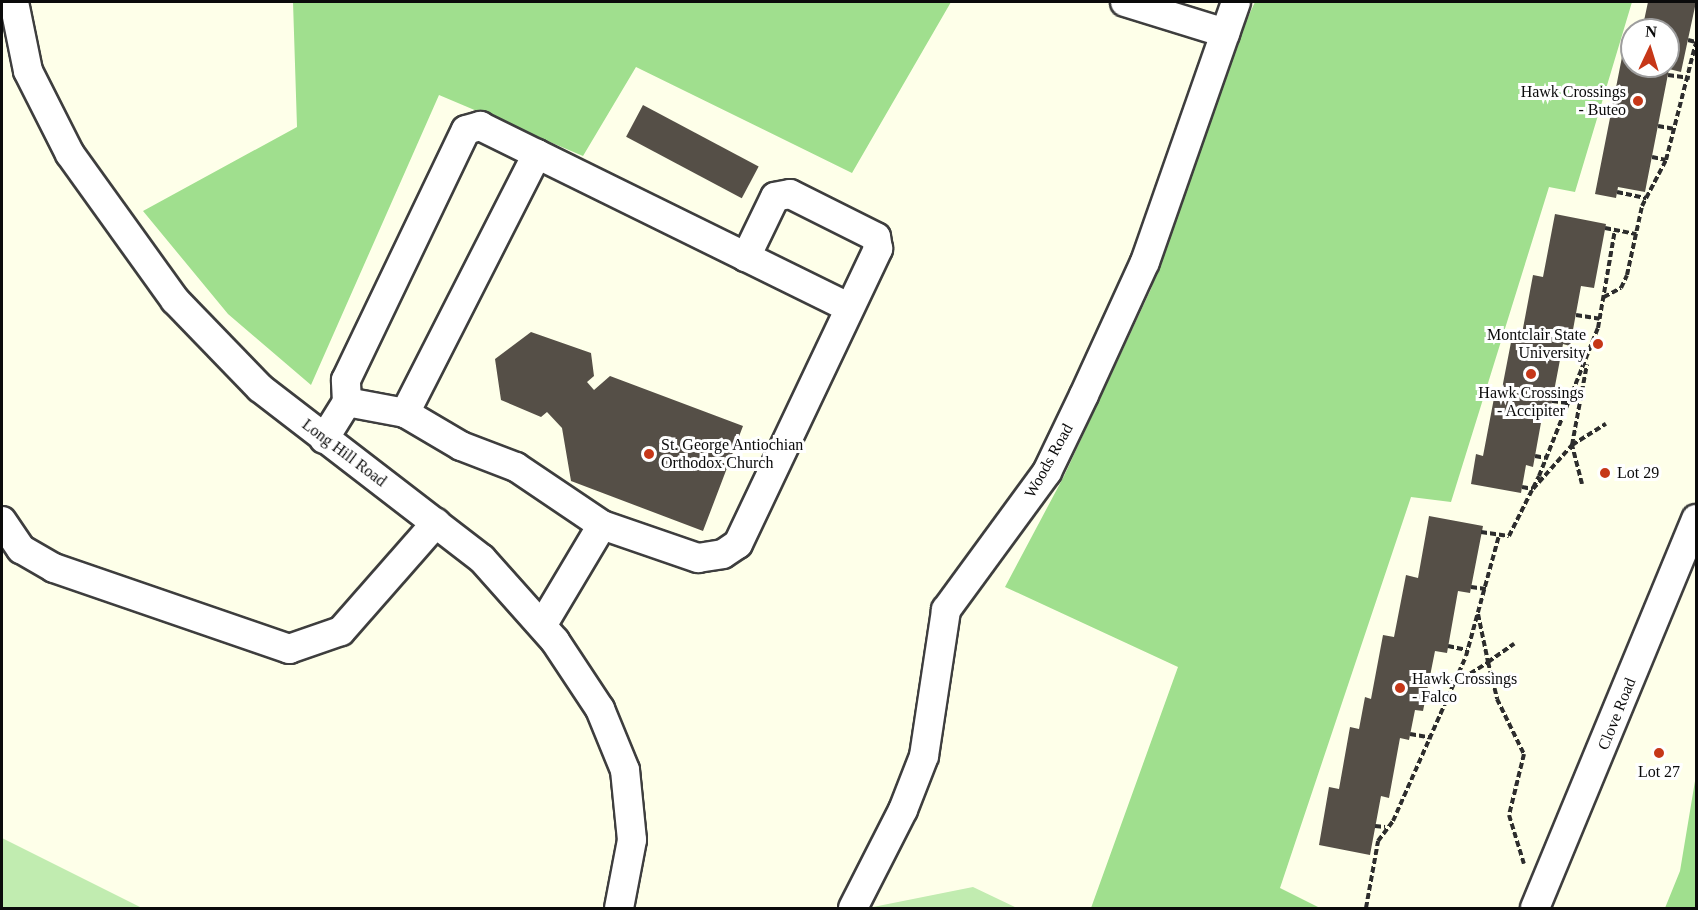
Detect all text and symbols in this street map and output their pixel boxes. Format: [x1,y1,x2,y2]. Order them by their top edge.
north arrow [1620,18,1680,78]
text: N [1645,23,1658,40]
place label: Hawk Crossings - Buteo [1521,82,1626,120]
marker: Hawk Crossings - Buteo [1631,94,1645,108]
place label: Montclair State University [1487,325,1586,363]
marker: Montclair State University [1591,337,1605,351]
marker: Hawk Crossings - Accipiter [1524,367,1538,381]
place label: Hawk Crossings - Accipiter [1478,383,1584,421]
street label: Long Hill Road [298,415,390,491]
street label: Woods Road [1021,421,1077,501]
place label: St. George Antiochian Orthodox Church [661,435,804,473]
marker: St. George Antiochian Orthodox Church [642,447,656,461]
place label: Lot 29 [1617,463,1659,483]
marker: Lot 29 [1598,466,1612,480]
place label: Hawk Crossings - Falco [1412,669,1517,707]
street label: Clove Road [1594,675,1640,753]
marker: Hawk Crossings - Falco [1393,681,1407,695]
marker: Lot 27 [1652,746,1666,760]
place label: Lot 27 [1638,762,1680,782]

